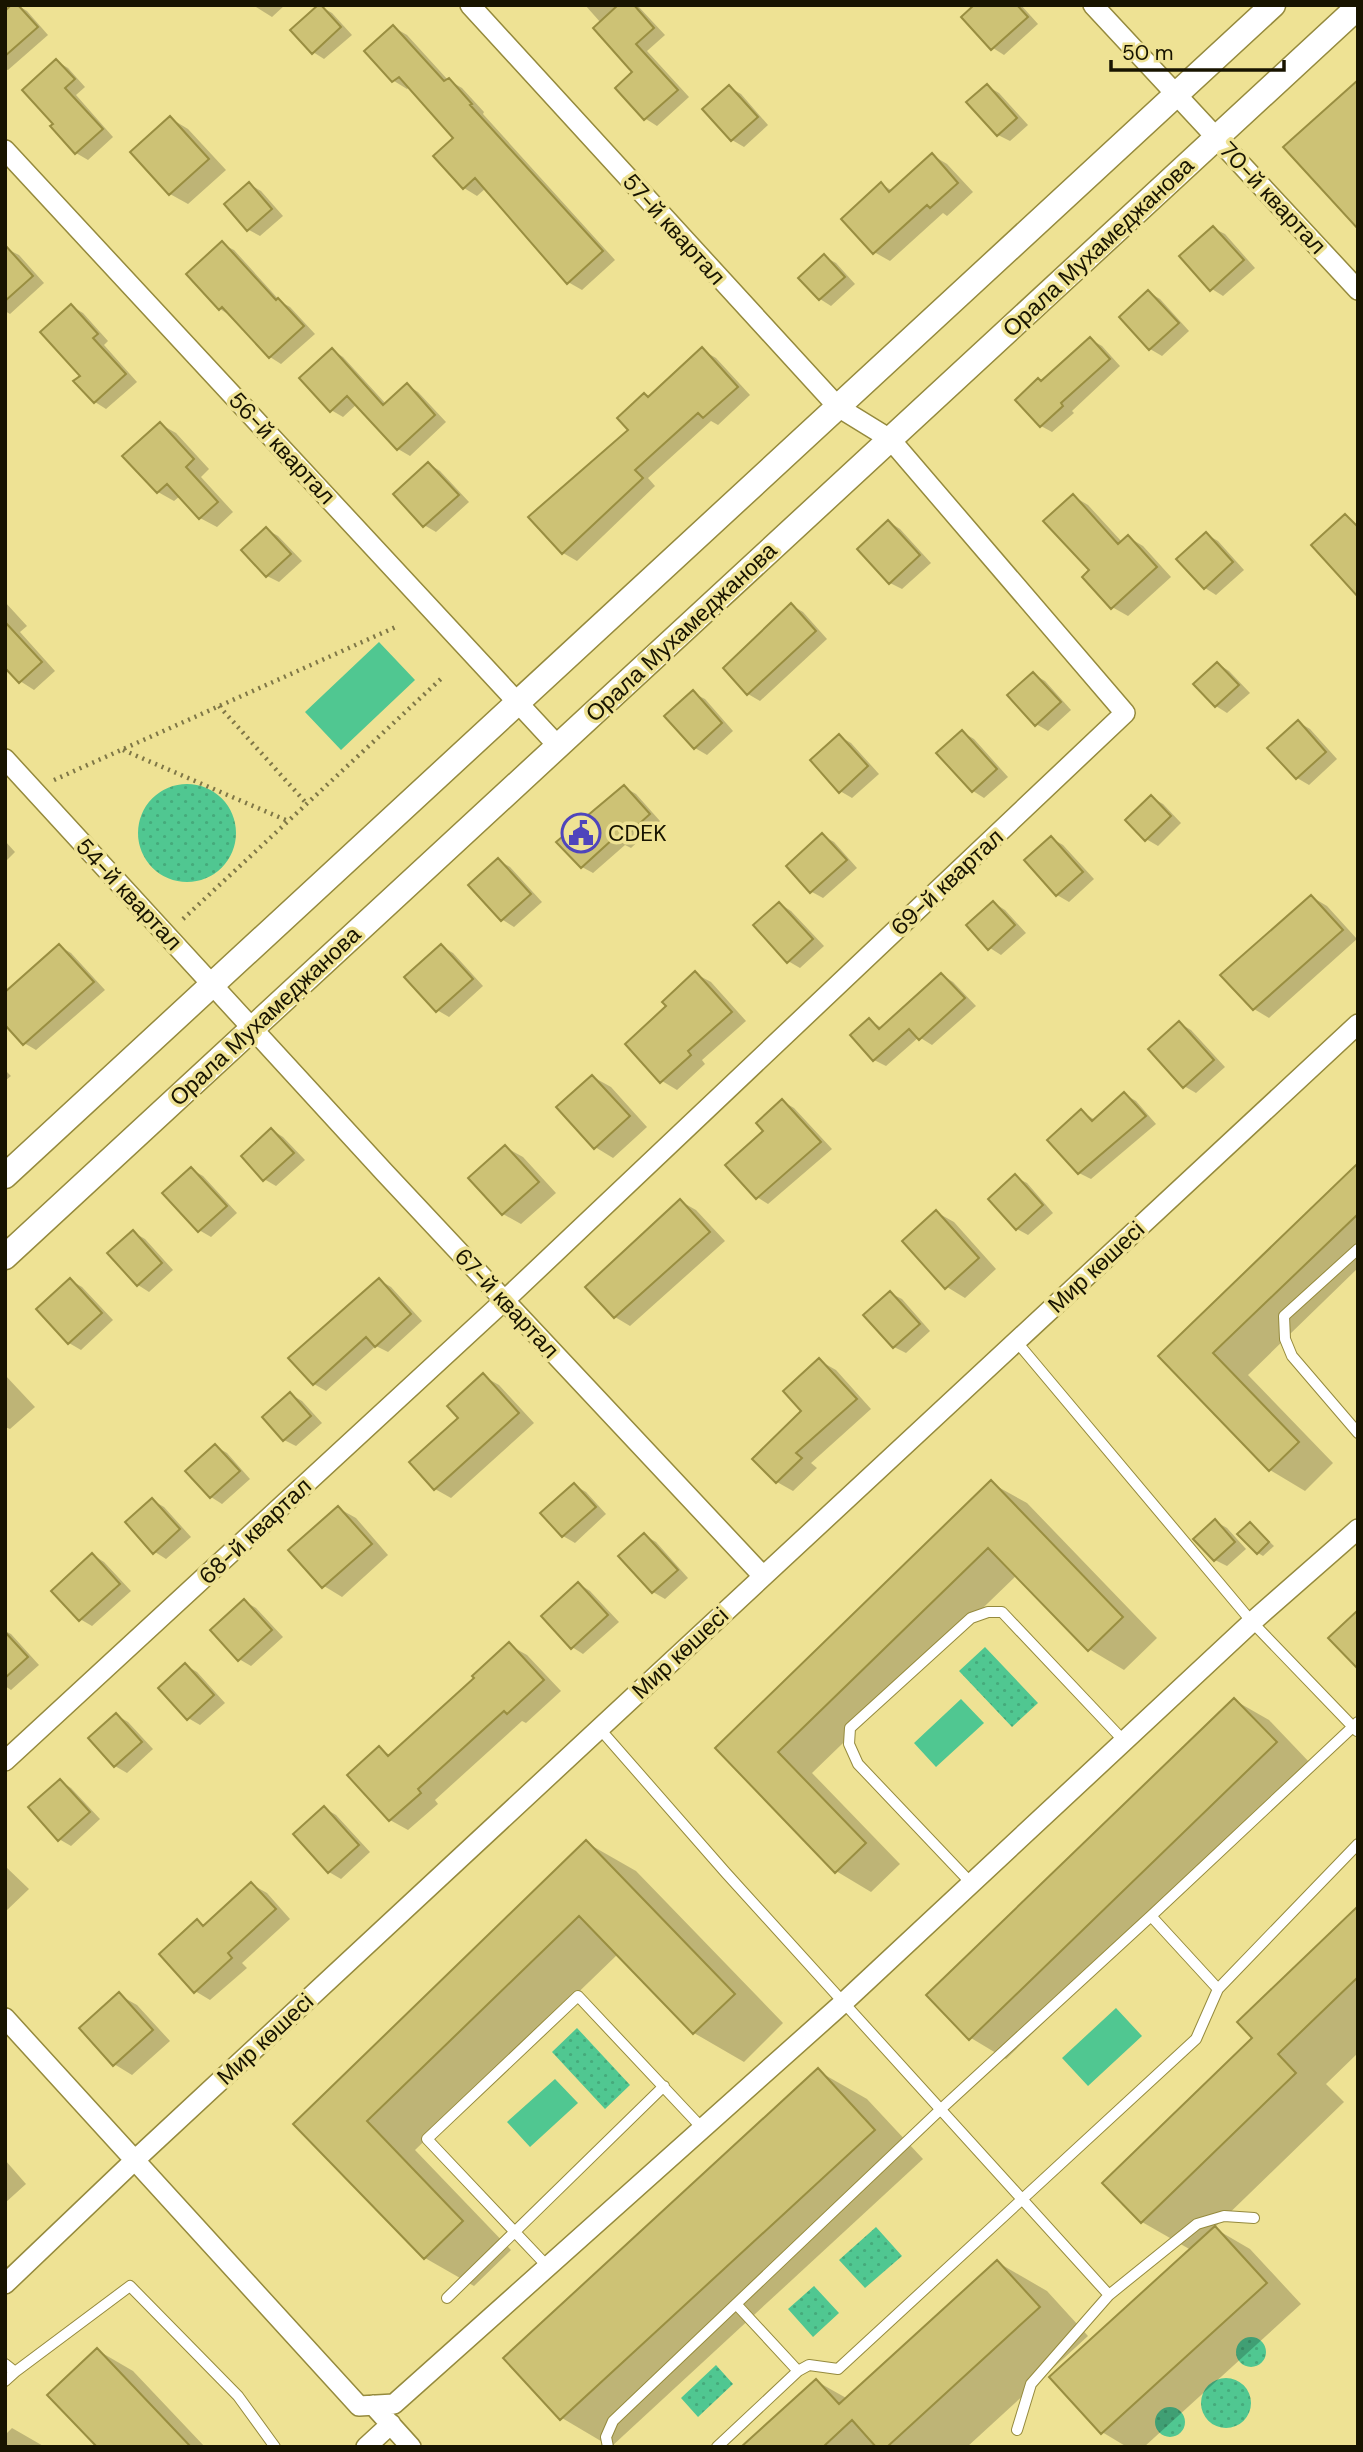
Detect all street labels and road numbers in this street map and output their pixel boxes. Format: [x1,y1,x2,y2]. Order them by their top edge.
street label: 70-й квартал [1213,136,1333,260]
street label: Орала Мухамеджанова [996,150,1200,343]
street label: 57-й квартал [616,167,732,291]
street label: 56-й квартал [222,385,342,511]
street label: Орала Мухамеджанова [579,535,783,728]
street label: 69-й квартал [884,822,1010,942]
street label: 54-й квартал [69,831,189,957]
street label: Орала Мухамеджанова [163,919,367,1112]
street label: Мир көшесі [1041,1215,1151,1319]
street label: 67-й квартал [448,1241,566,1365]
street label: 68-й квартал [192,1471,318,1591]
street label: Мир көшесі [625,1601,735,1705]
street label: Мир көшесі [210,1987,320,2091]

